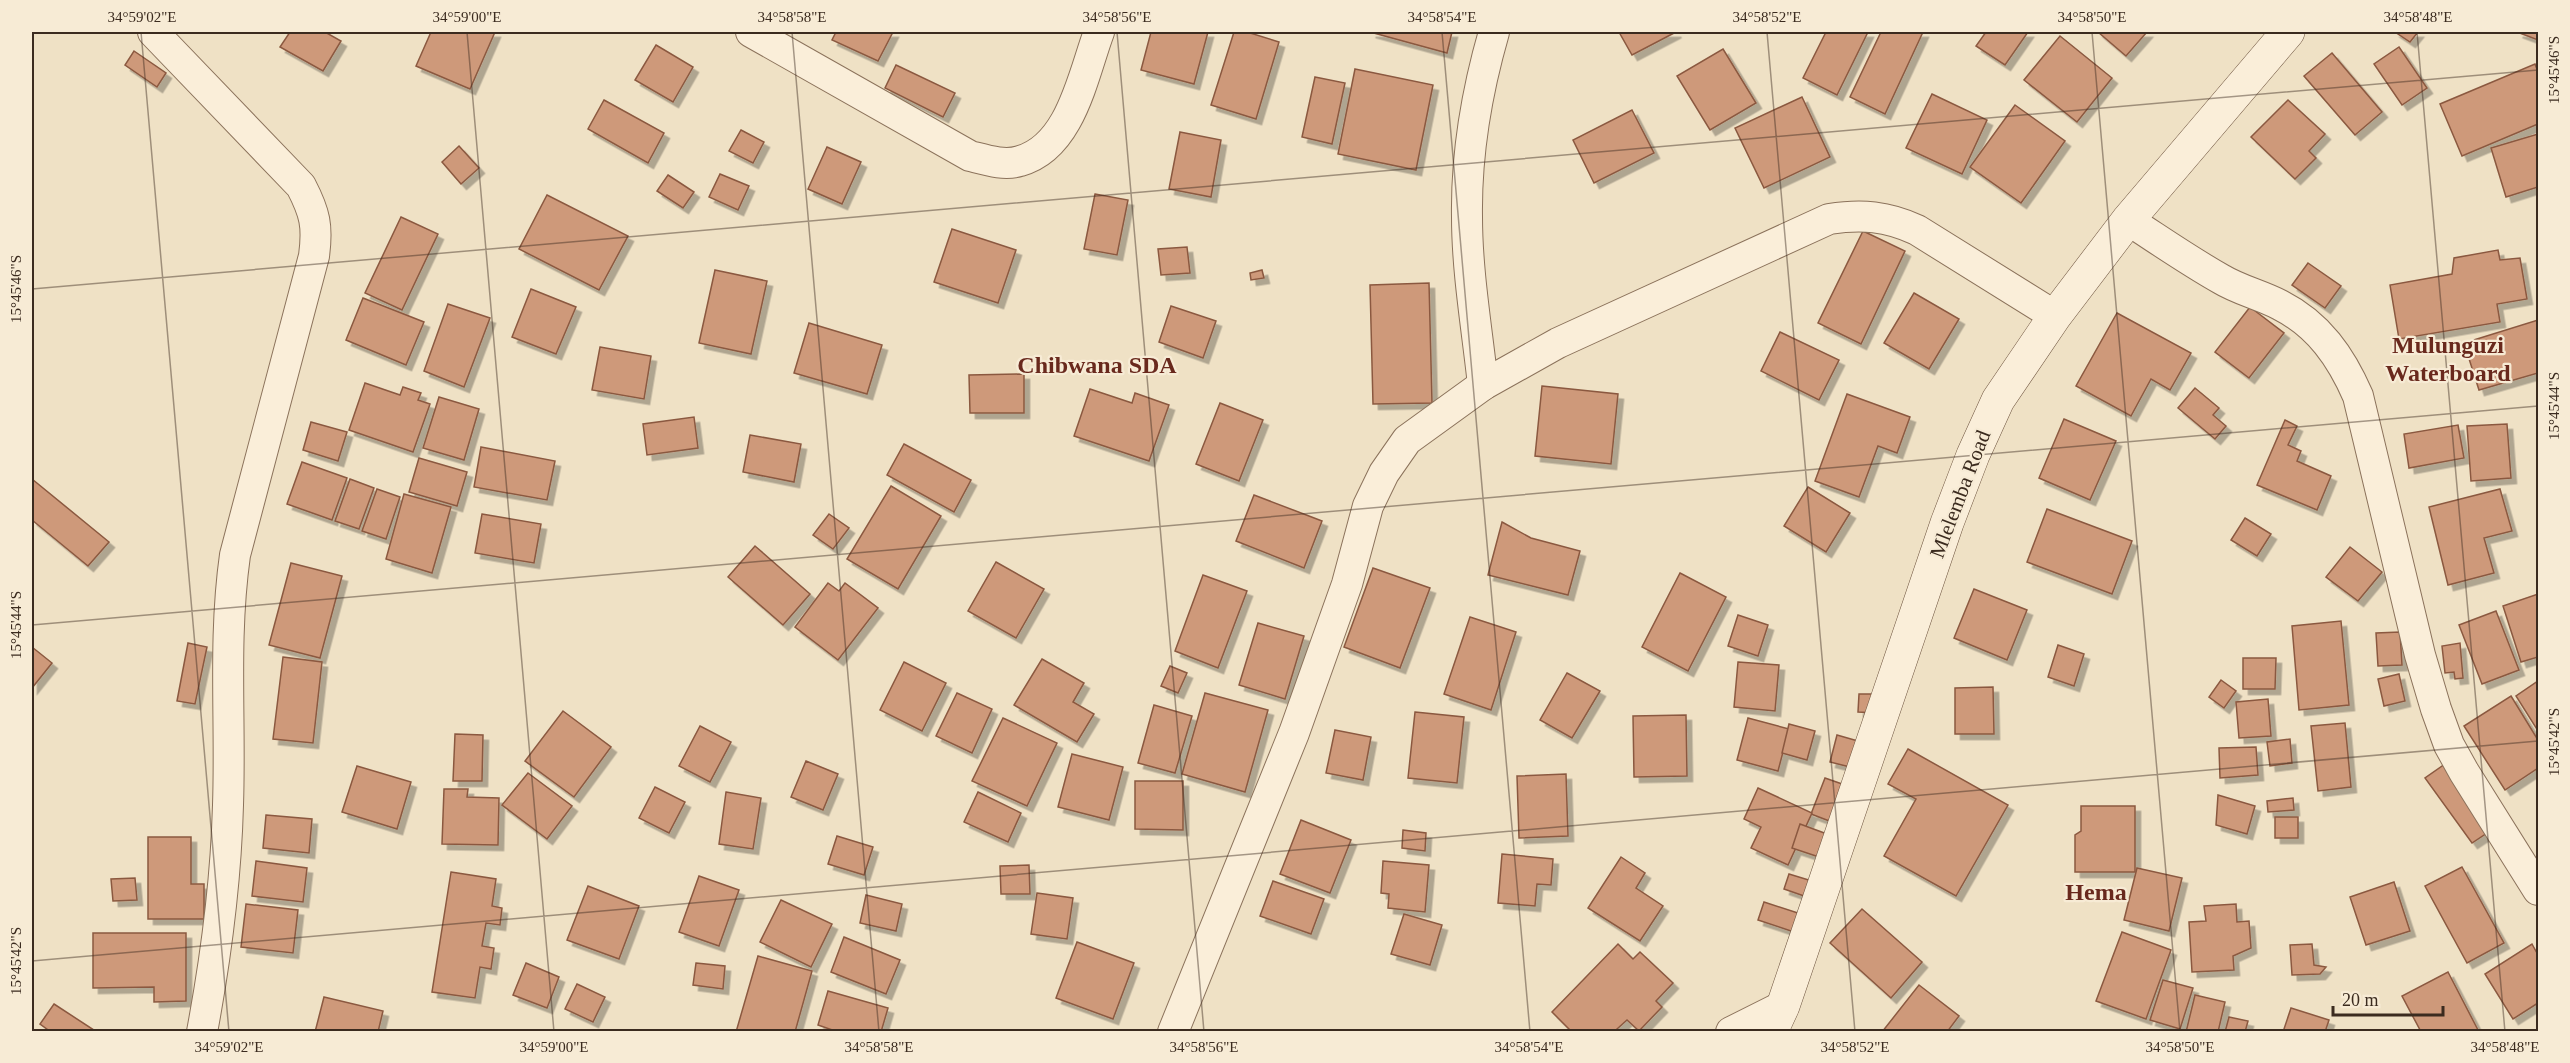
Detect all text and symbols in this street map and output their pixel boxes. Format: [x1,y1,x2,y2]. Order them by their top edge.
text: 34°59'02"E [108,9,177,25]
text: 34°59'00"E [433,9,502,25]
text: 34°58'58"E [758,9,827,25]
text: 34°58'56"E [1083,9,1152,25]
text: 34°58'54"E [1408,9,1477,25]
text: 34°58'52"E [1733,9,1802,25]
text: 34°58'50"E [2058,9,2127,25]
text: 34°58'48"E [2384,9,2453,25]
text: 15°45'46"S [2546,36,2562,104]
text: 15°45'46"S [8,255,24,323]
district label: Mulunguzi Waterboard [2385,332,2511,386]
district label: Chibwana SDA [1017,352,1177,378]
text: 15°45'44"S [2546,372,2562,440]
street label: Mlelemba Road [1925,426,1996,561]
text: 15°45'44"S [8,591,24,659]
text: 15°45'42"S [2546,708,2562,776]
district label: Hema [2065,879,2127,905]
text: 15°45'42"S [8,927,24,995]
scale bar [2333,979,2442,1017]
text: 20 m [2342,990,2379,1010]
text: 34°59'02"E [195,1039,264,1055]
text: 34°59'00"E [520,1039,589,1055]
text: 34°58'58"E [845,1039,914,1055]
text: 34°58'56"E [1170,1039,1239,1055]
text: 34°58'54"E [1495,1039,1564,1055]
text: 34°58'52"E [1821,1039,1890,1055]
text: 34°58'50"E [2146,1039,2215,1055]
text: 34°58'48"E [2471,1039,2540,1055]

